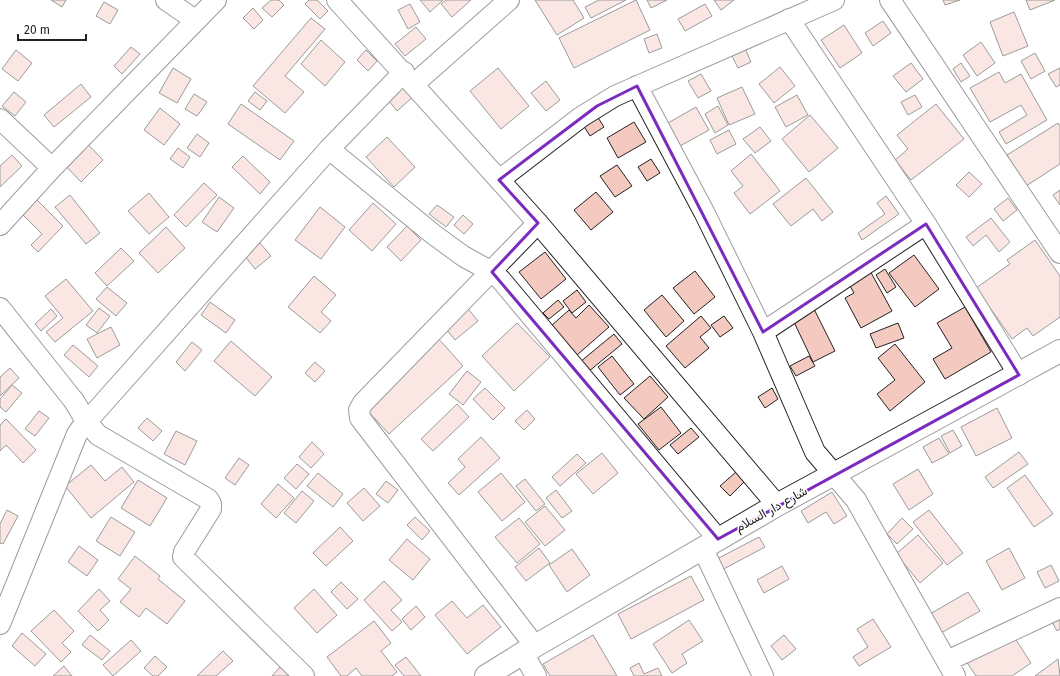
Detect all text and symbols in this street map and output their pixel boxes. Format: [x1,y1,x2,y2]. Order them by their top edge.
scale bar [18,16,86,42]
text: 20 m [24,23,50,37]
street label: شارع دار السلام [732,483,811,537]

